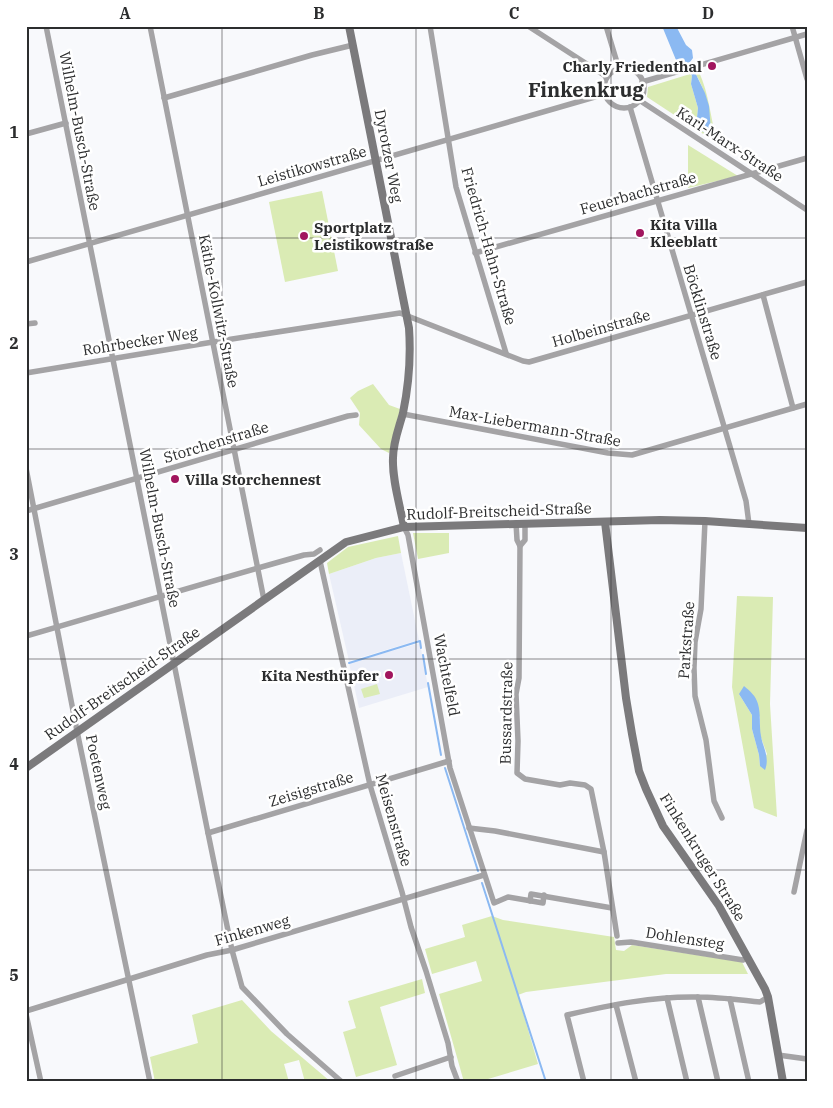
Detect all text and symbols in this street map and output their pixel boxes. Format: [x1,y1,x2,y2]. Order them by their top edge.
text: A [119,3,131,23]
text: B [313,3,325,23]
text: C [509,3,519,23]
text: D [702,3,714,23]
street label: Wilhelm-Busch-Straße [55,50,105,212]
place label: Charly Friedenthal [562,57,702,76]
marker: Charly Friedenthal [706,60,718,72]
district label: Finkenkrug [528,76,644,103]
street label: Karl-Marx-Straße [673,102,787,186]
street label: Dyrotzer Weg [371,108,407,204]
text: 1 [9,122,19,142]
street label: Leistikowstraße [255,141,369,191]
street label: Friedrich-Hahn-Straße [457,165,521,327]
street label: Feuerbachstraße [578,167,698,219]
place label: Kita Villa Kleeblatt [650,215,718,251]
place label: Sportplatz Leistikowstraße [314,218,434,254]
marker: Kita Villa Kleeblatt [634,227,646,239]
marker: Sportplatz Leistikowstraße [298,230,310,242]
street label: Käthe-Kollwitz-Straße [195,233,243,389]
street label: Böcklinstraße [679,262,727,362]
street label: Holbeinstraße [550,305,652,351]
street label: Rohrbecker Weg [81,323,199,359]
text: 2 [9,333,19,353]
street label: Max-Liebermann-Straße [447,402,623,450]
street label: Storchenstraße [161,417,271,467]
street label: Wilhelm-Busch-Straße [135,447,185,609]
place label: Villa Storchennest [185,470,321,489]
marker: Villa Storchennest [169,473,181,485]
street label: Rudolf-Breitscheid-Straße [406,498,592,524]
text: 3 [9,544,19,564]
street label: Parkstraße [674,601,698,679]
street label: Rudolf-Breitscheid-Straße [41,622,203,744]
street label: Wachtelfeld [430,632,464,718]
street label: Bussardstraße [496,661,516,765]
place label: Kita Nesthüpfer [261,666,380,685]
marker: Kita Nesthüpfer [383,669,395,681]
street label: Poetenweg [82,733,116,811]
text: 4 [9,754,19,774]
street label: Zeisigstraße [266,767,356,811]
street label: Meisenstraße [372,771,416,869]
street label: Finkenkruger Straße [656,789,750,925]
street label: Finkenweg [212,910,292,950]
street label: Dohlensteg [644,922,726,954]
text: 5 [9,965,19,985]

